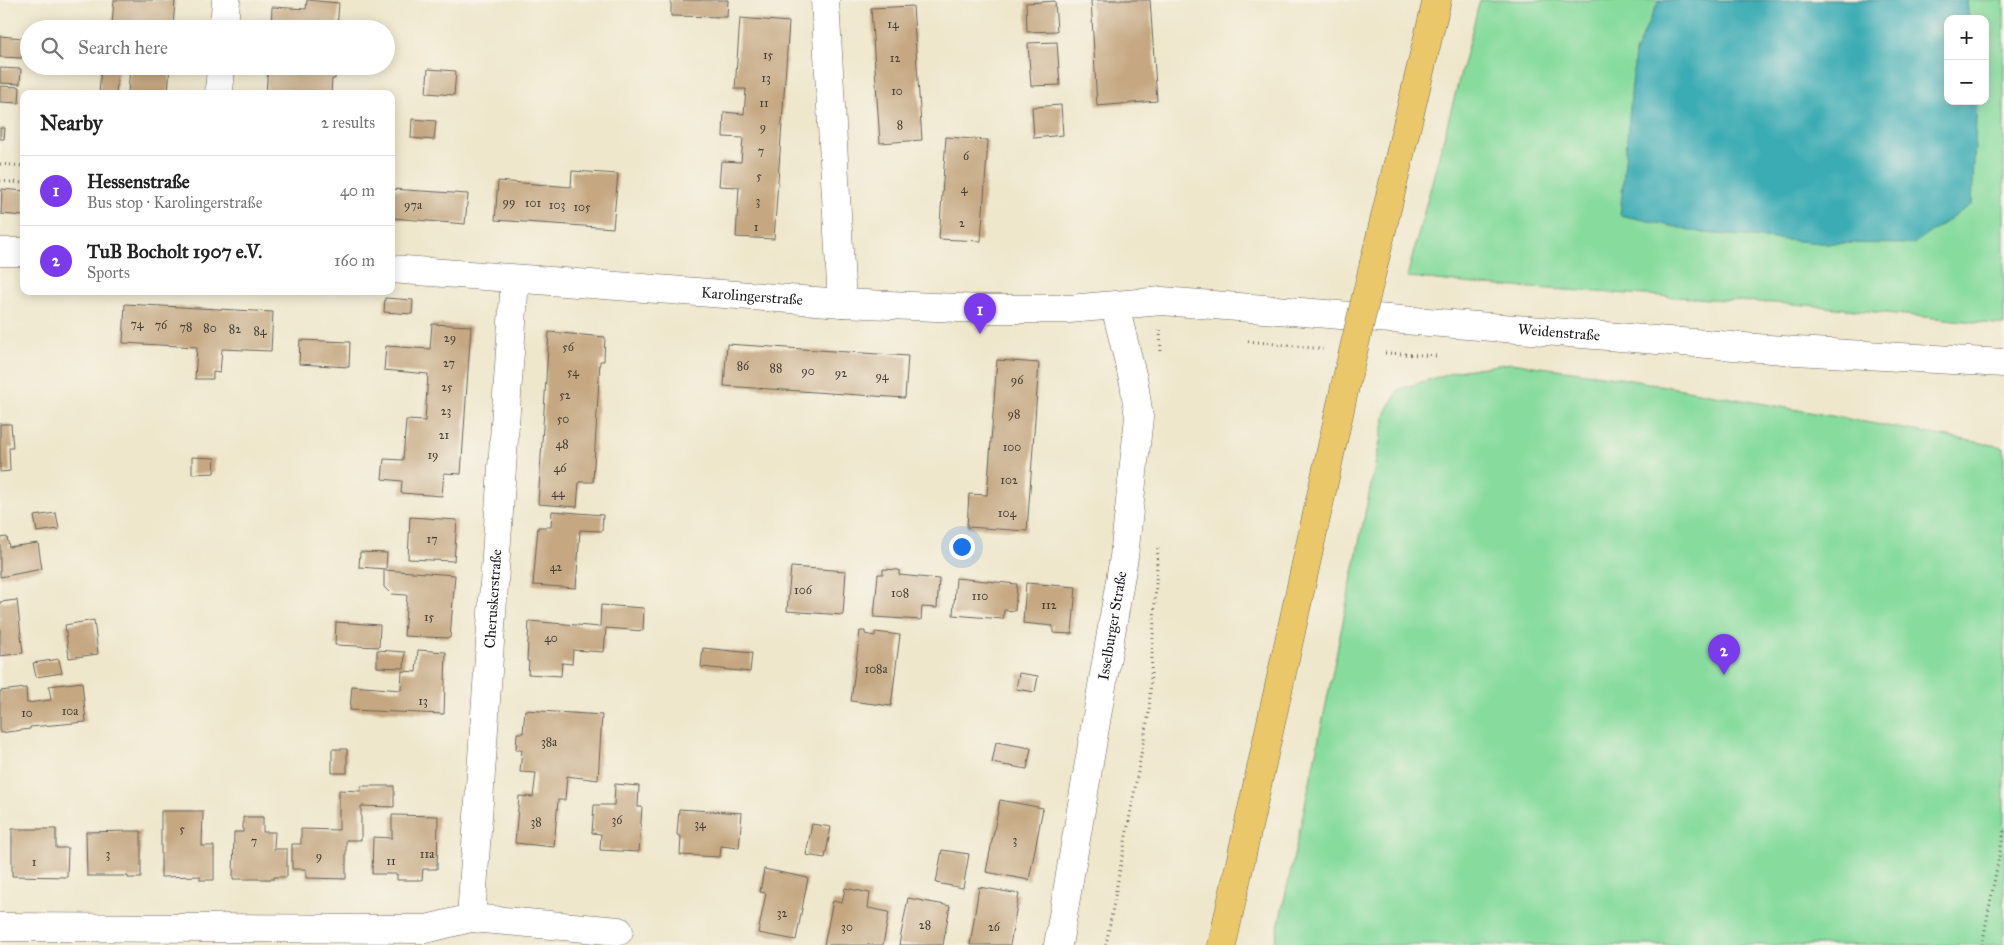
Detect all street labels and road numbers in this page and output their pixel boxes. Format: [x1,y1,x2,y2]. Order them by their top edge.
street label: Karolingerstraße [700,283,804,309]
street label: Weidenstraße [1517,320,1601,345]
street label: Cheruskerstraße [481,549,505,649]
street label: Isselburger Straße [1094,570,1130,682]

